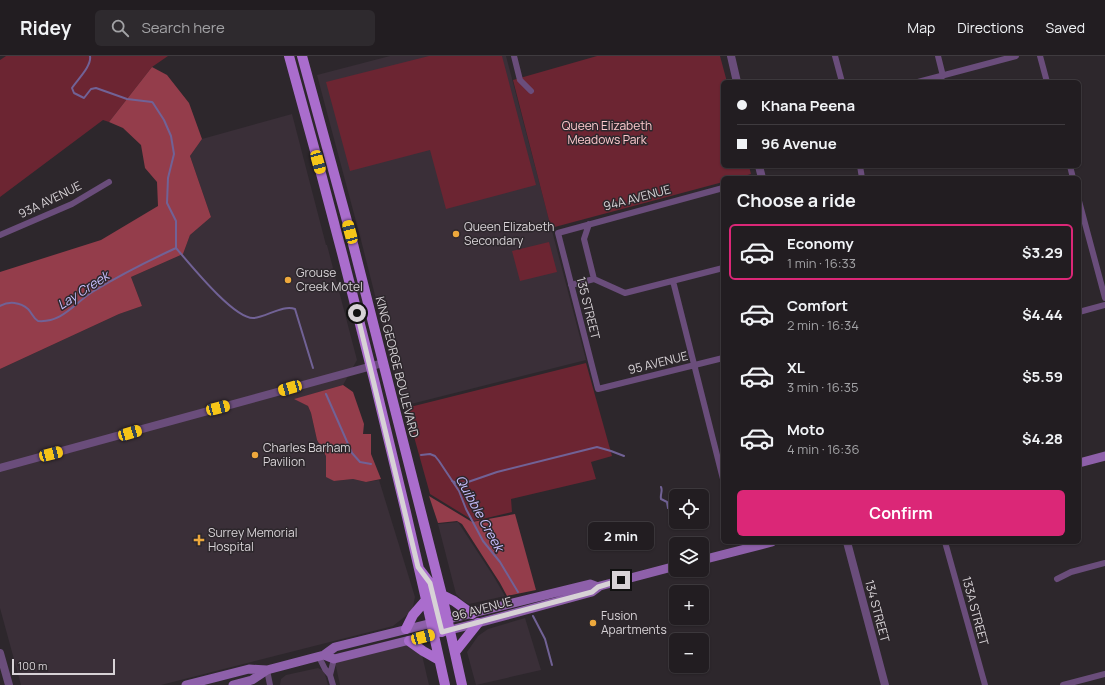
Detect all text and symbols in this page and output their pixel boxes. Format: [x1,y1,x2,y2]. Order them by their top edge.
search box [95,10,375,46]
text: Ridey [20,15,71,41]
icon: search [109,17,131,39]
text: Search here [141,17,225,38]
text: Map [907,18,935,37]
text: Directions [957,18,1024,37]
text: Saved [1046,18,1085,37]
text: Khana Peena [761,95,855,116]
park label: Queen Elizabeth Meadows Park [562,117,652,148]
text: 96 Avenue [761,133,837,154]
car [309,149,327,175]
street label: 93A AVENUE [15,177,84,222]
street label: 94A AVENUE [601,180,673,215]
text: Choose a ride [737,188,856,212]
place label: Queen Elizabeth Secondary [464,218,554,249]
car [341,219,359,245]
marker: Queen Elizabeth Secondary [451,229,461,239]
text: Economy [787,233,854,254]
icon: car [739,234,775,270]
text: $3.29 [1022,242,1063,263]
text: 1 min · 16:33 [787,254,856,272]
place label: Grouse Creek Motel [296,264,363,295]
water label: Lay Creek [54,265,115,313]
marker: Grouse Creek Motel [283,275,293,285]
street label: 135 STREET [573,275,605,342]
street label: KING GEORGE BOULEVARD [372,294,423,439]
text: Comfort [787,295,848,316]
icon: car [739,296,775,332]
route start [348,304,366,322]
text: $4.44 [1022,304,1063,325]
text: 2 min · 16:34 [787,316,859,334]
street label: 95 AVENUE [626,347,690,378]
text: XL [787,357,805,378]
icon: car [739,358,775,394]
text: $5.59 [1022,366,1063,387]
text: 3 min · 16:35 [787,378,858,396]
car [277,379,303,397]
car [205,399,231,417]
text: Moto [787,419,824,440]
icon: car [739,420,775,456]
car [117,424,143,442]
text: $4.28 [1022,428,1063,449]
place label: Charles Barham Pavilion [263,439,351,470]
text: 4 min · 16:36 [787,440,859,458]
car [38,445,64,463]
marker: Charles Barham Pavilion [250,450,260,460]
water label: Quibble Creek [452,472,510,556]
map controls [669,489,709,673]
button: locate [669,489,709,529]
button: Confirm [737,490,1065,536]
callout: 2 min [588,522,654,550]
place label: Surrey Memorial Hospital [208,524,297,555]
text: 2 min [604,527,638,545]
marker: Surrey Memorial Hospital [193,534,205,546]
button: layers [669,537,709,577]
route end [612,571,630,589]
street label: 133A STREET [958,574,993,648]
street label: 134 STREET [861,578,894,645]
button: + [669,585,709,625]
street label: 96 AVENUE [450,592,514,625]
place label: Fusion Apartments [601,607,667,638]
marker: Fusion Apartments [588,618,598,628]
car [410,628,436,646]
button: − [669,633,709,673]
scale bar [12,657,115,676]
text: 100 m [18,658,47,673]

